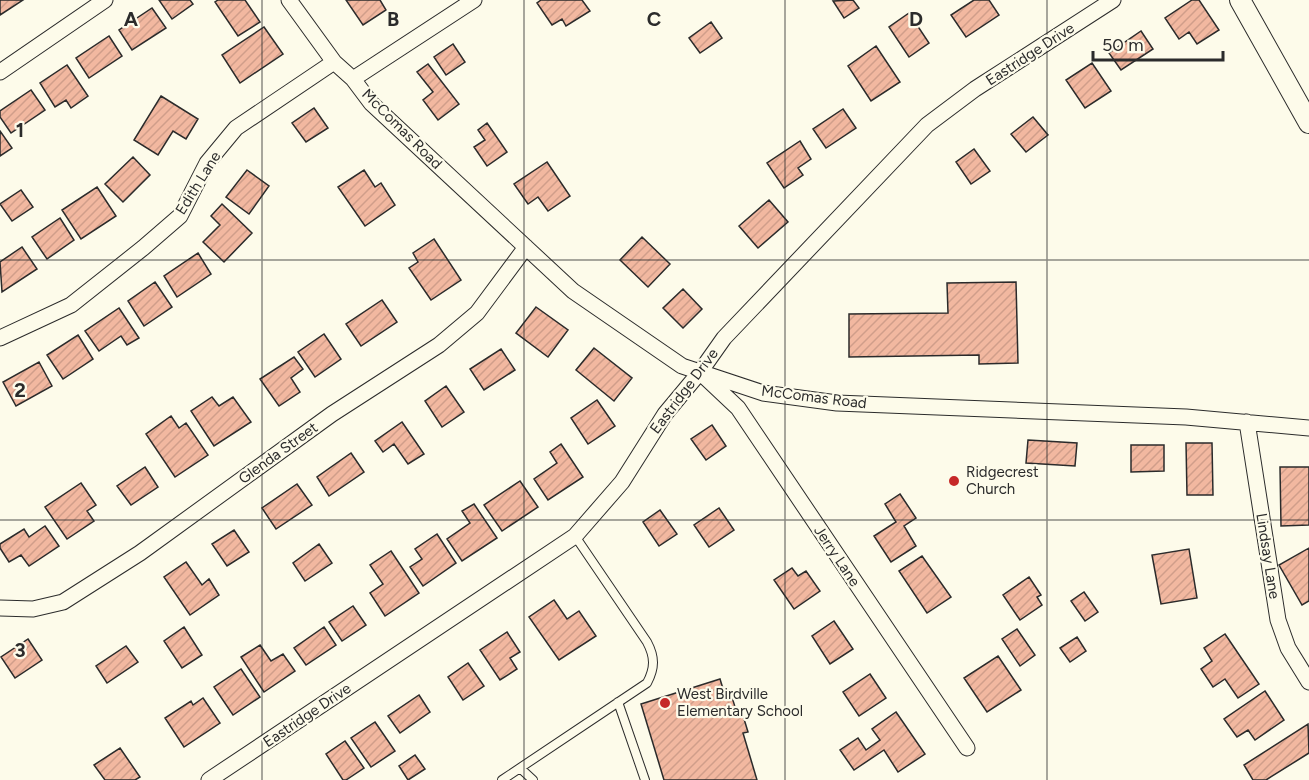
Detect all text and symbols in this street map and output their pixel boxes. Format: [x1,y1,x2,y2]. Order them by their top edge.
text: A [124,7,139,31]
text: B [387,7,399,31]
text: C [647,7,661,31]
text: D [909,7,923,31]
street label: Eastridge Drive [982,19,1078,89]
scale bar [1093,24,1224,62]
text: 50 m [1102,34,1144,56]
street label: McComas Road [358,85,446,173]
text: 1 [16,118,24,142]
street label: Edith Lane [172,148,224,218]
street label: Eastridge Drive [646,345,722,437]
text: 2 [14,378,26,402]
street label: McComas Road [760,382,868,412]
street label: Glenda Street [235,418,321,488]
place label: Ridgecrest Church [966,463,1039,498]
marker: Ridgecrest Church [947,474,961,488]
street label: Lindsay Lane [1252,512,1284,600]
street label: Jerry Lane [810,522,864,590]
text: 3 [14,638,26,662]
street label: Eastridge Drive [260,679,354,751]
place label: West Birdville Elementary School [677,685,803,720]
marker: West Birdville Elementary School [658,696,672,710]

